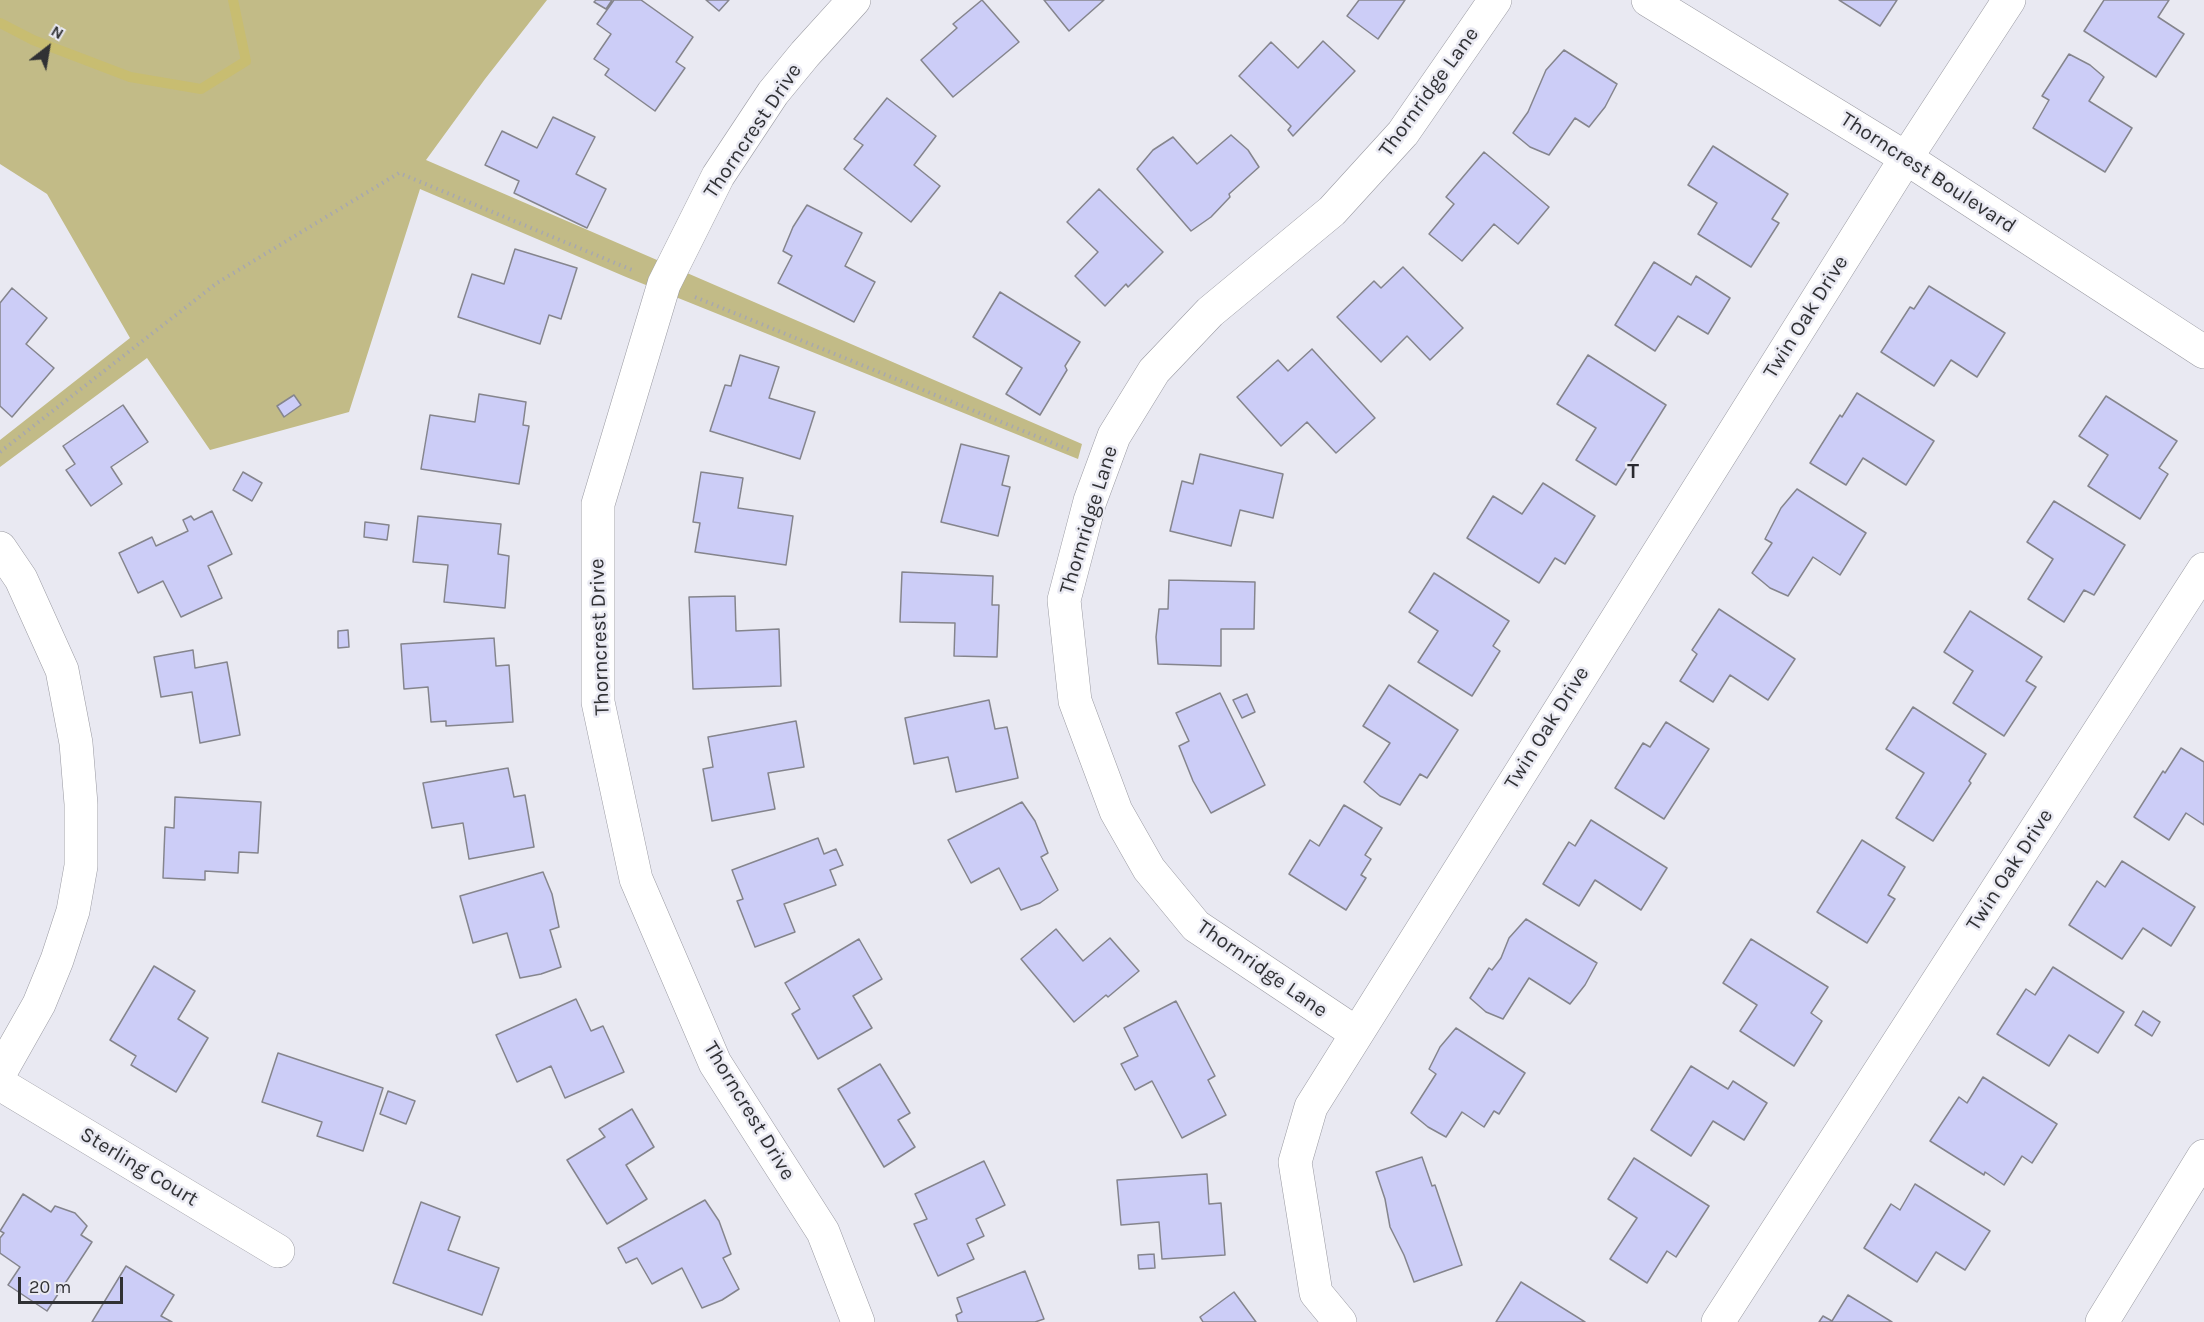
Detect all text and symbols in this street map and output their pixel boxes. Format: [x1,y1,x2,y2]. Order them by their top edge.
north arrow [18,18,78,78]
text: N [48,21,67,43]
street label: Thornridge Lane [1374,22,1484,162]
street label: Thorncrest Drive [699,59,807,203]
street label: Thorncrest Boulevard [1836,107,2020,239]
street label: Twin Oak Drive [1758,251,1854,383]
street label: Thornridge Lane [1054,443,1124,597]
district label: T [1627,459,1639,485]
street label: Thorncrest Drive [585,558,615,716]
street label: Twin Oak Drive [1499,662,1595,794]
street label: Twin Oak Drive [1961,804,2059,936]
street label: Thornridge Lane [1192,915,1332,1023]
street label: Thorncrest Drive [698,1037,800,1185]
street label: Sterling Court [75,1122,203,1212]
scale bar [21,1265,126,1303]
text: 20 m [29,1276,71,1298]

